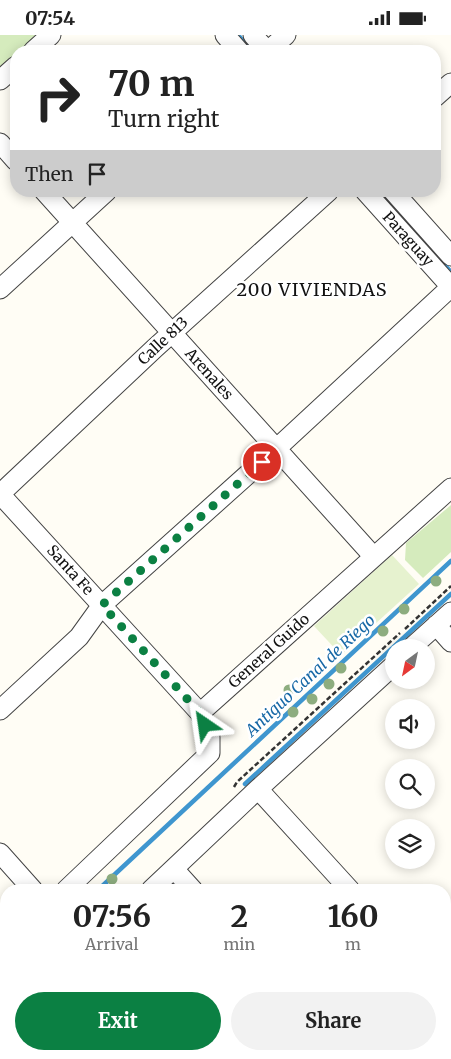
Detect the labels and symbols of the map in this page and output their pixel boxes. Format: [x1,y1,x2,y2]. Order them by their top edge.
street label: Paraguay [379,207,438,270]
district label: 200 VIVIENDAS [237,278,387,301]
street label: Calle 813 [133,312,192,369]
street label: Arenales [181,343,237,403]
pin [241,441,283,483]
street label: Santa Fe [43,541,98,599]
street label: General Guido [224,609,313,692]
water label: Antiguo Canal de Riego [240,610,379,742]
north arrow [385,639,435,689]
position arrow [178,698,230,750]

